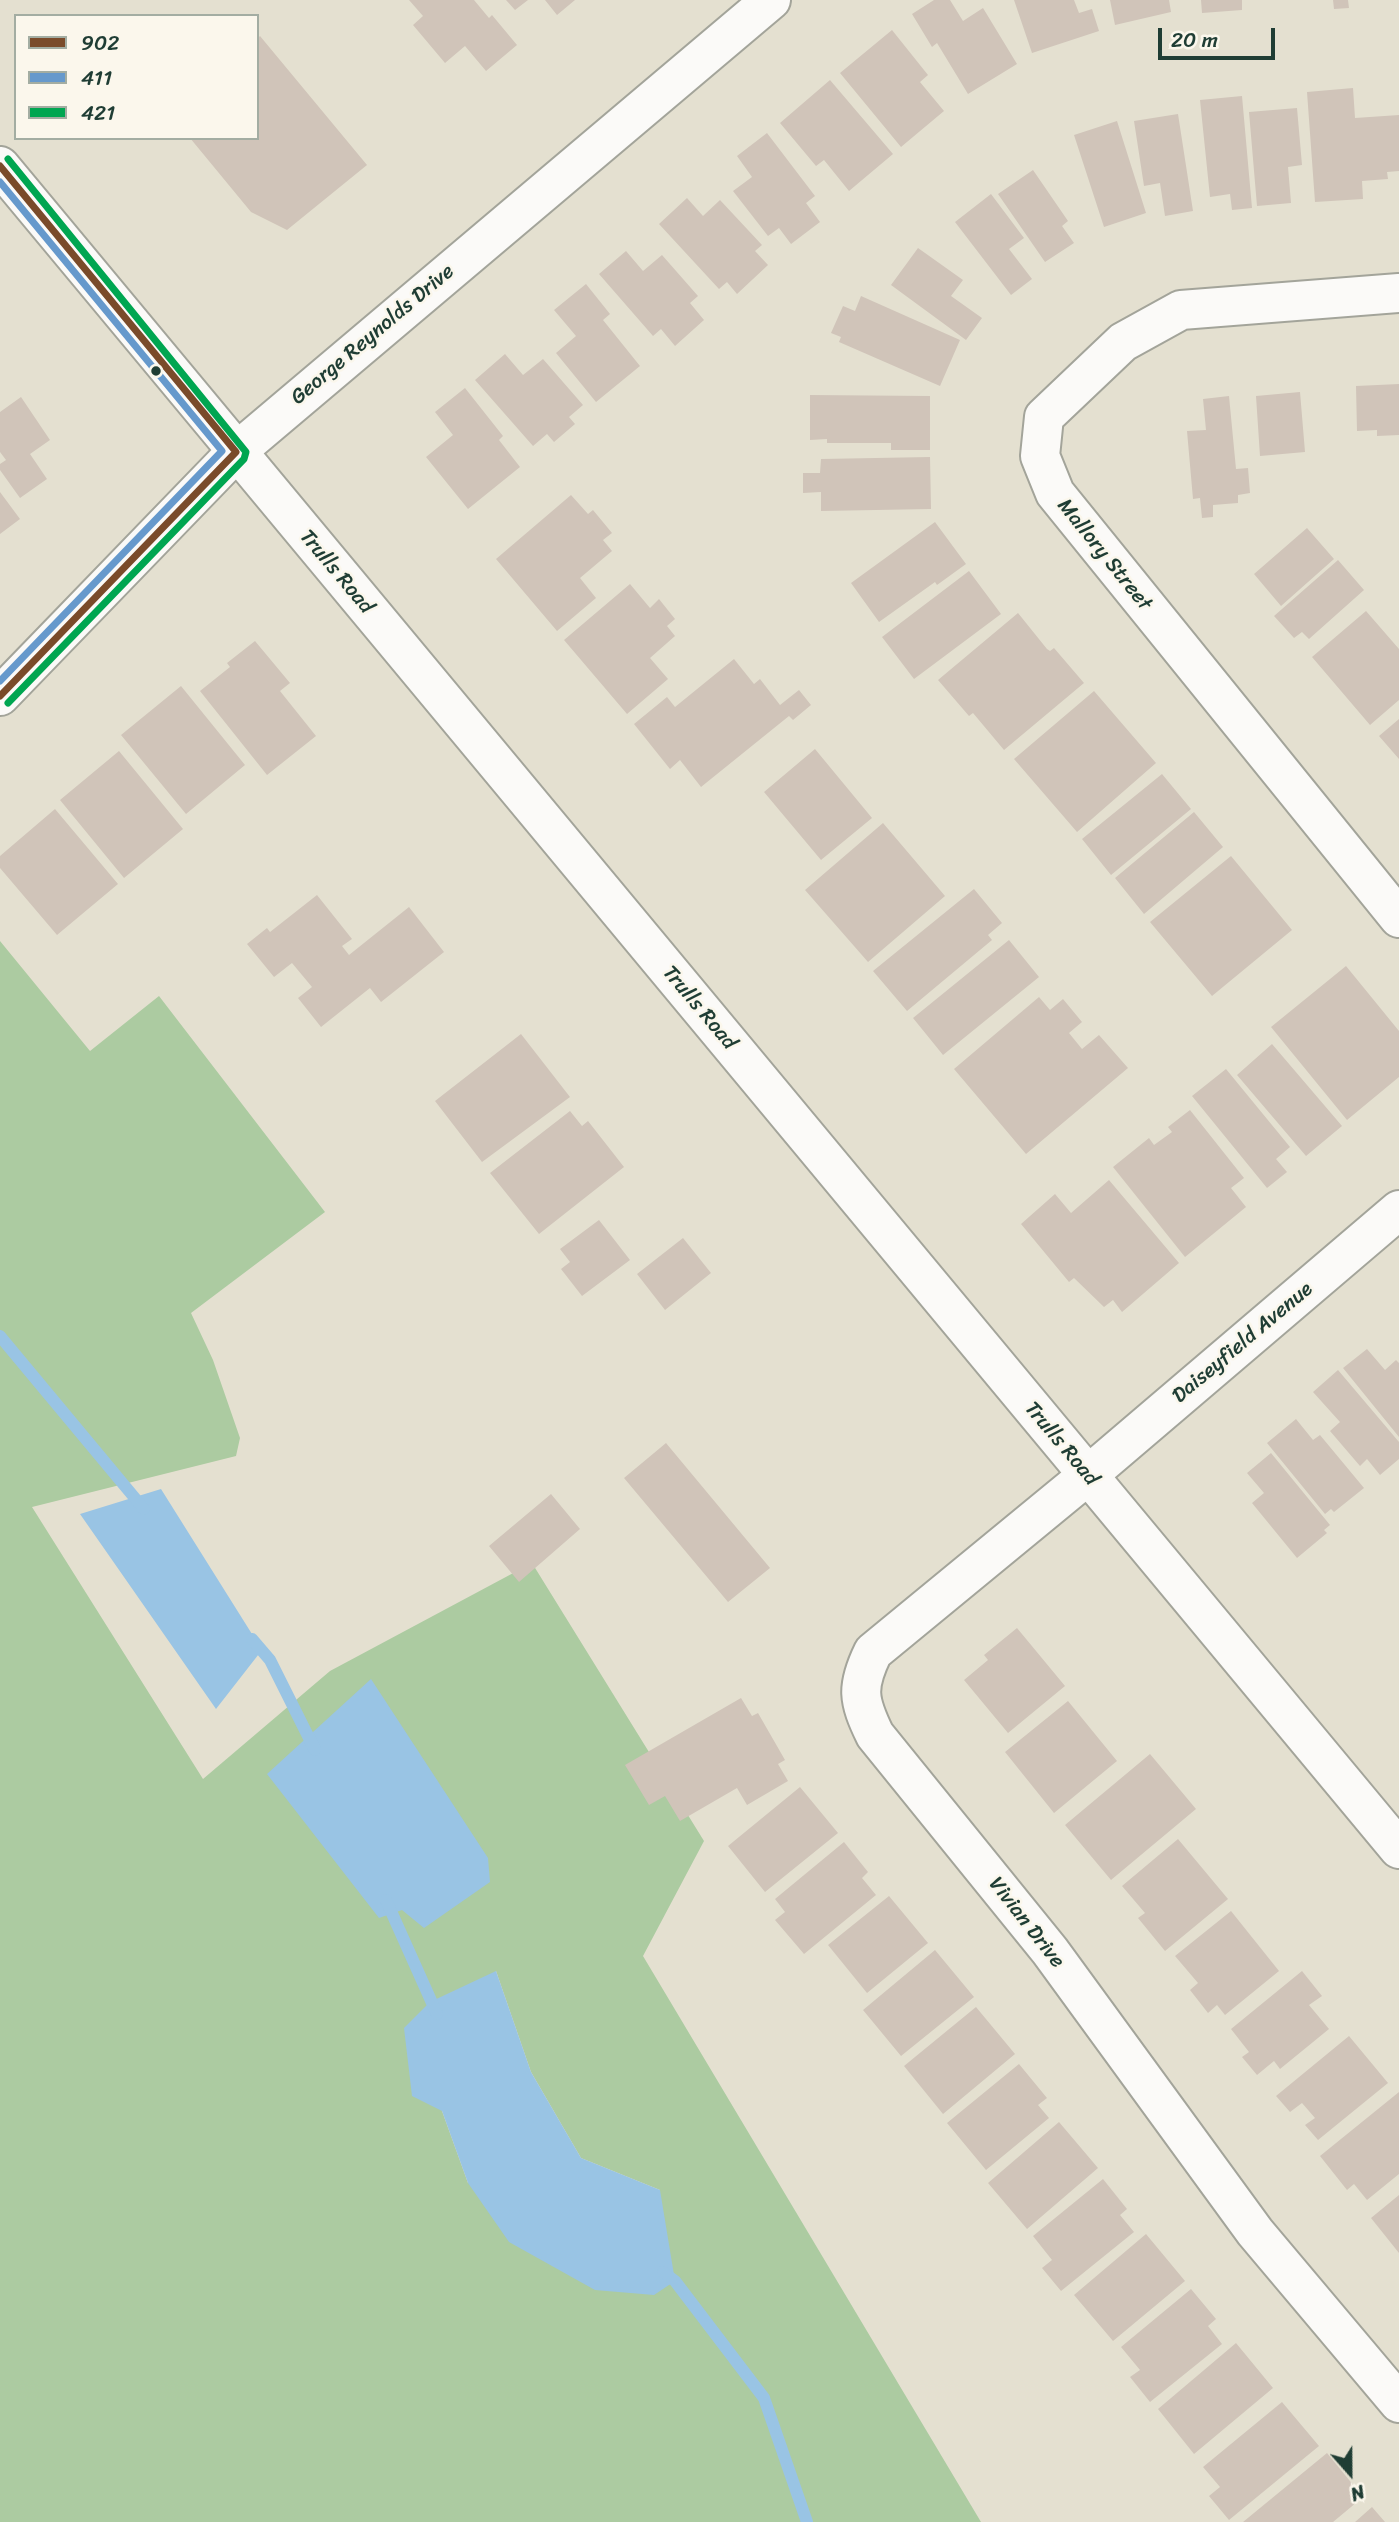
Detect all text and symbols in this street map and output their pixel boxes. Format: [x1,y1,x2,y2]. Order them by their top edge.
legend [14,14,259,140]
scale bar [1161,14,1278,58]
text: 20 m [1171,21,1218,59]
text: 902 [81,24,119,62]
text: 411 [81,59,112,97]
text: 421 [81,94,115,132]
street label: George Reynolds Drive [286,259,460,411]
unlabelled marker [149,364,163,378]
street label: Mallory Street [1051,494,1157,616]
street label: Trulls Road [294,525,378,619]
street label: Trulls Road [657,961,741,1055]
street label: Daiseyfield Avenue [1168,1277,1318,1409]
street label: Trulls Road [1019,1397,1103,1491]
street label: Vivian Drive [983,1872,1069,1974]
north arrow [1315,2438,1385,2508]
text: N [1346,2475,1370,2511]

